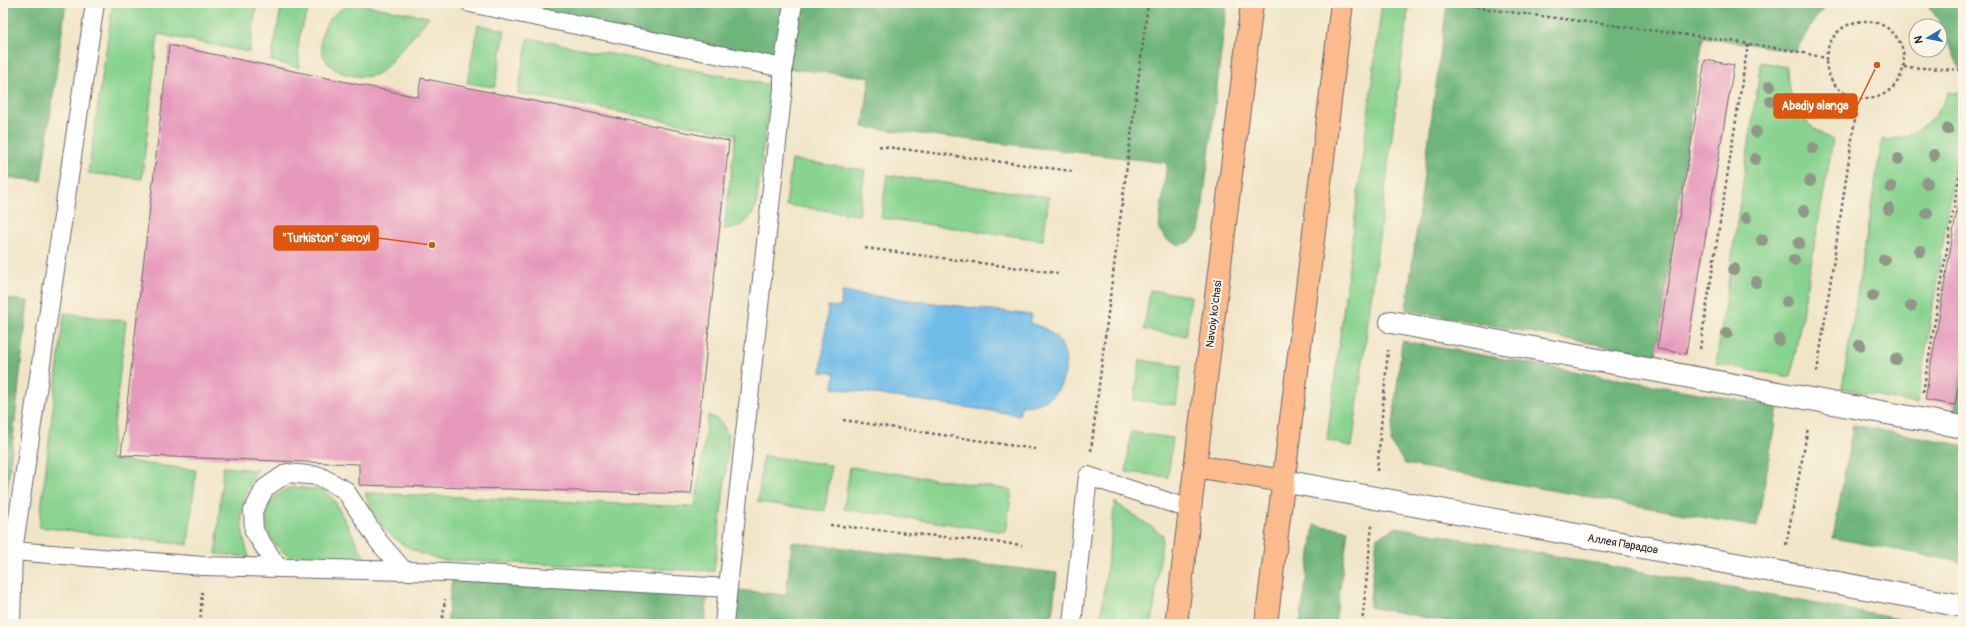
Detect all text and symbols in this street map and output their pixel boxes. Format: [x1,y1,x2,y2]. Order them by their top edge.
north arrow [1908,18,1948,58]
text: N [1911,34,1926,44]
callout: Abadiy alanga [1774,94,1857,118]
text: Abadiy alanga [1781,99,1849,114]
callout: "Turkiston" saroyi [274,226,378,250]
text: "Turkiston" saroyi [282,231,370,246]
street label: Navoiy ko'chasi [1203,279,1225,348]
street label: Аллея Парадов [1587,531,1659,557]

